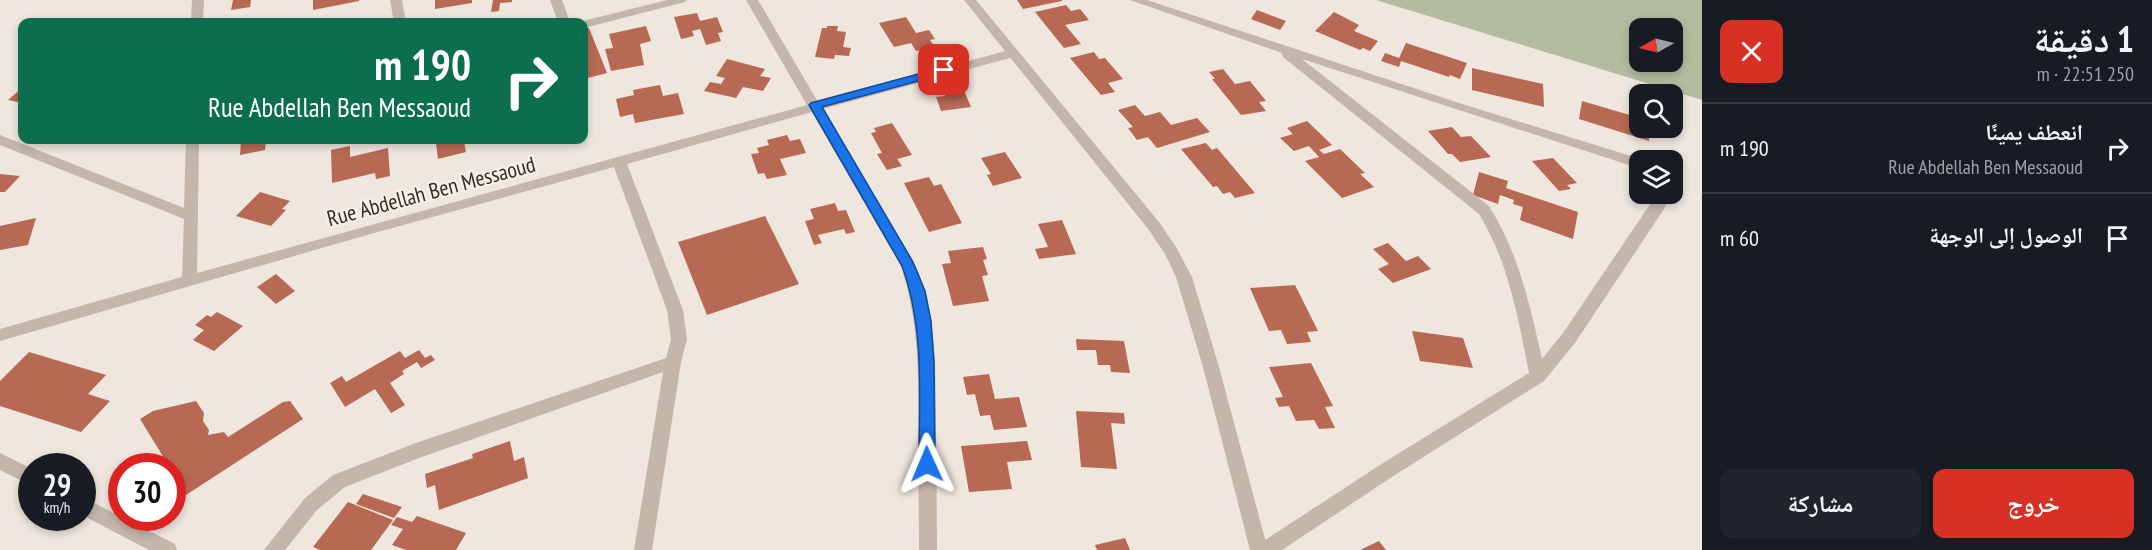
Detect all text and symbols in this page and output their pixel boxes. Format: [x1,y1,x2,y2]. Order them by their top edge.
text: 1 دقيقة [2034,15,2134,62]
north arrow [1629,18,1683,72]
map controls [1629,18,1683,204]
button: close [1720,20,1783,83]
text: 190 m [374,37,471,92]
icon: right [492,42,570,120]
pin [918,44,969,95]
icon: arrive [927,53,960,86]
text: 250 m · 22:51 [2037,61,2134,87]
button: search [1629,84,1683,138]
text: Rue Abdellah Ben Messaoud [208,90,471,124]
text: انعطف يمينًا [1985,118,2083,146]
icon: right [2101,132,2134,165]
text: 190 m [1720,134,1769,162]
street label: Rue Abdellah Ben Messaoud [324,150,538,232]
button: layers [1629,150,1683,204]
text: Rue Abdellah Ben Messaoud [1888,154,2083,180]
text: الوصول إلى الوجهة [1929,221,2083,249]
icon: arrive [2101,222,2134,255]
text: 60 m [1720,224,1759,252]
position arrow [895,432,959,496]
speed limit sign: 30 [108,453,186,531]
text: 29 [43,465,71,504]
button: مشاركة [1720,469,1921,538]
button: خروج [1933,469,2134,538]
text: km/h [44,498,70,517]

